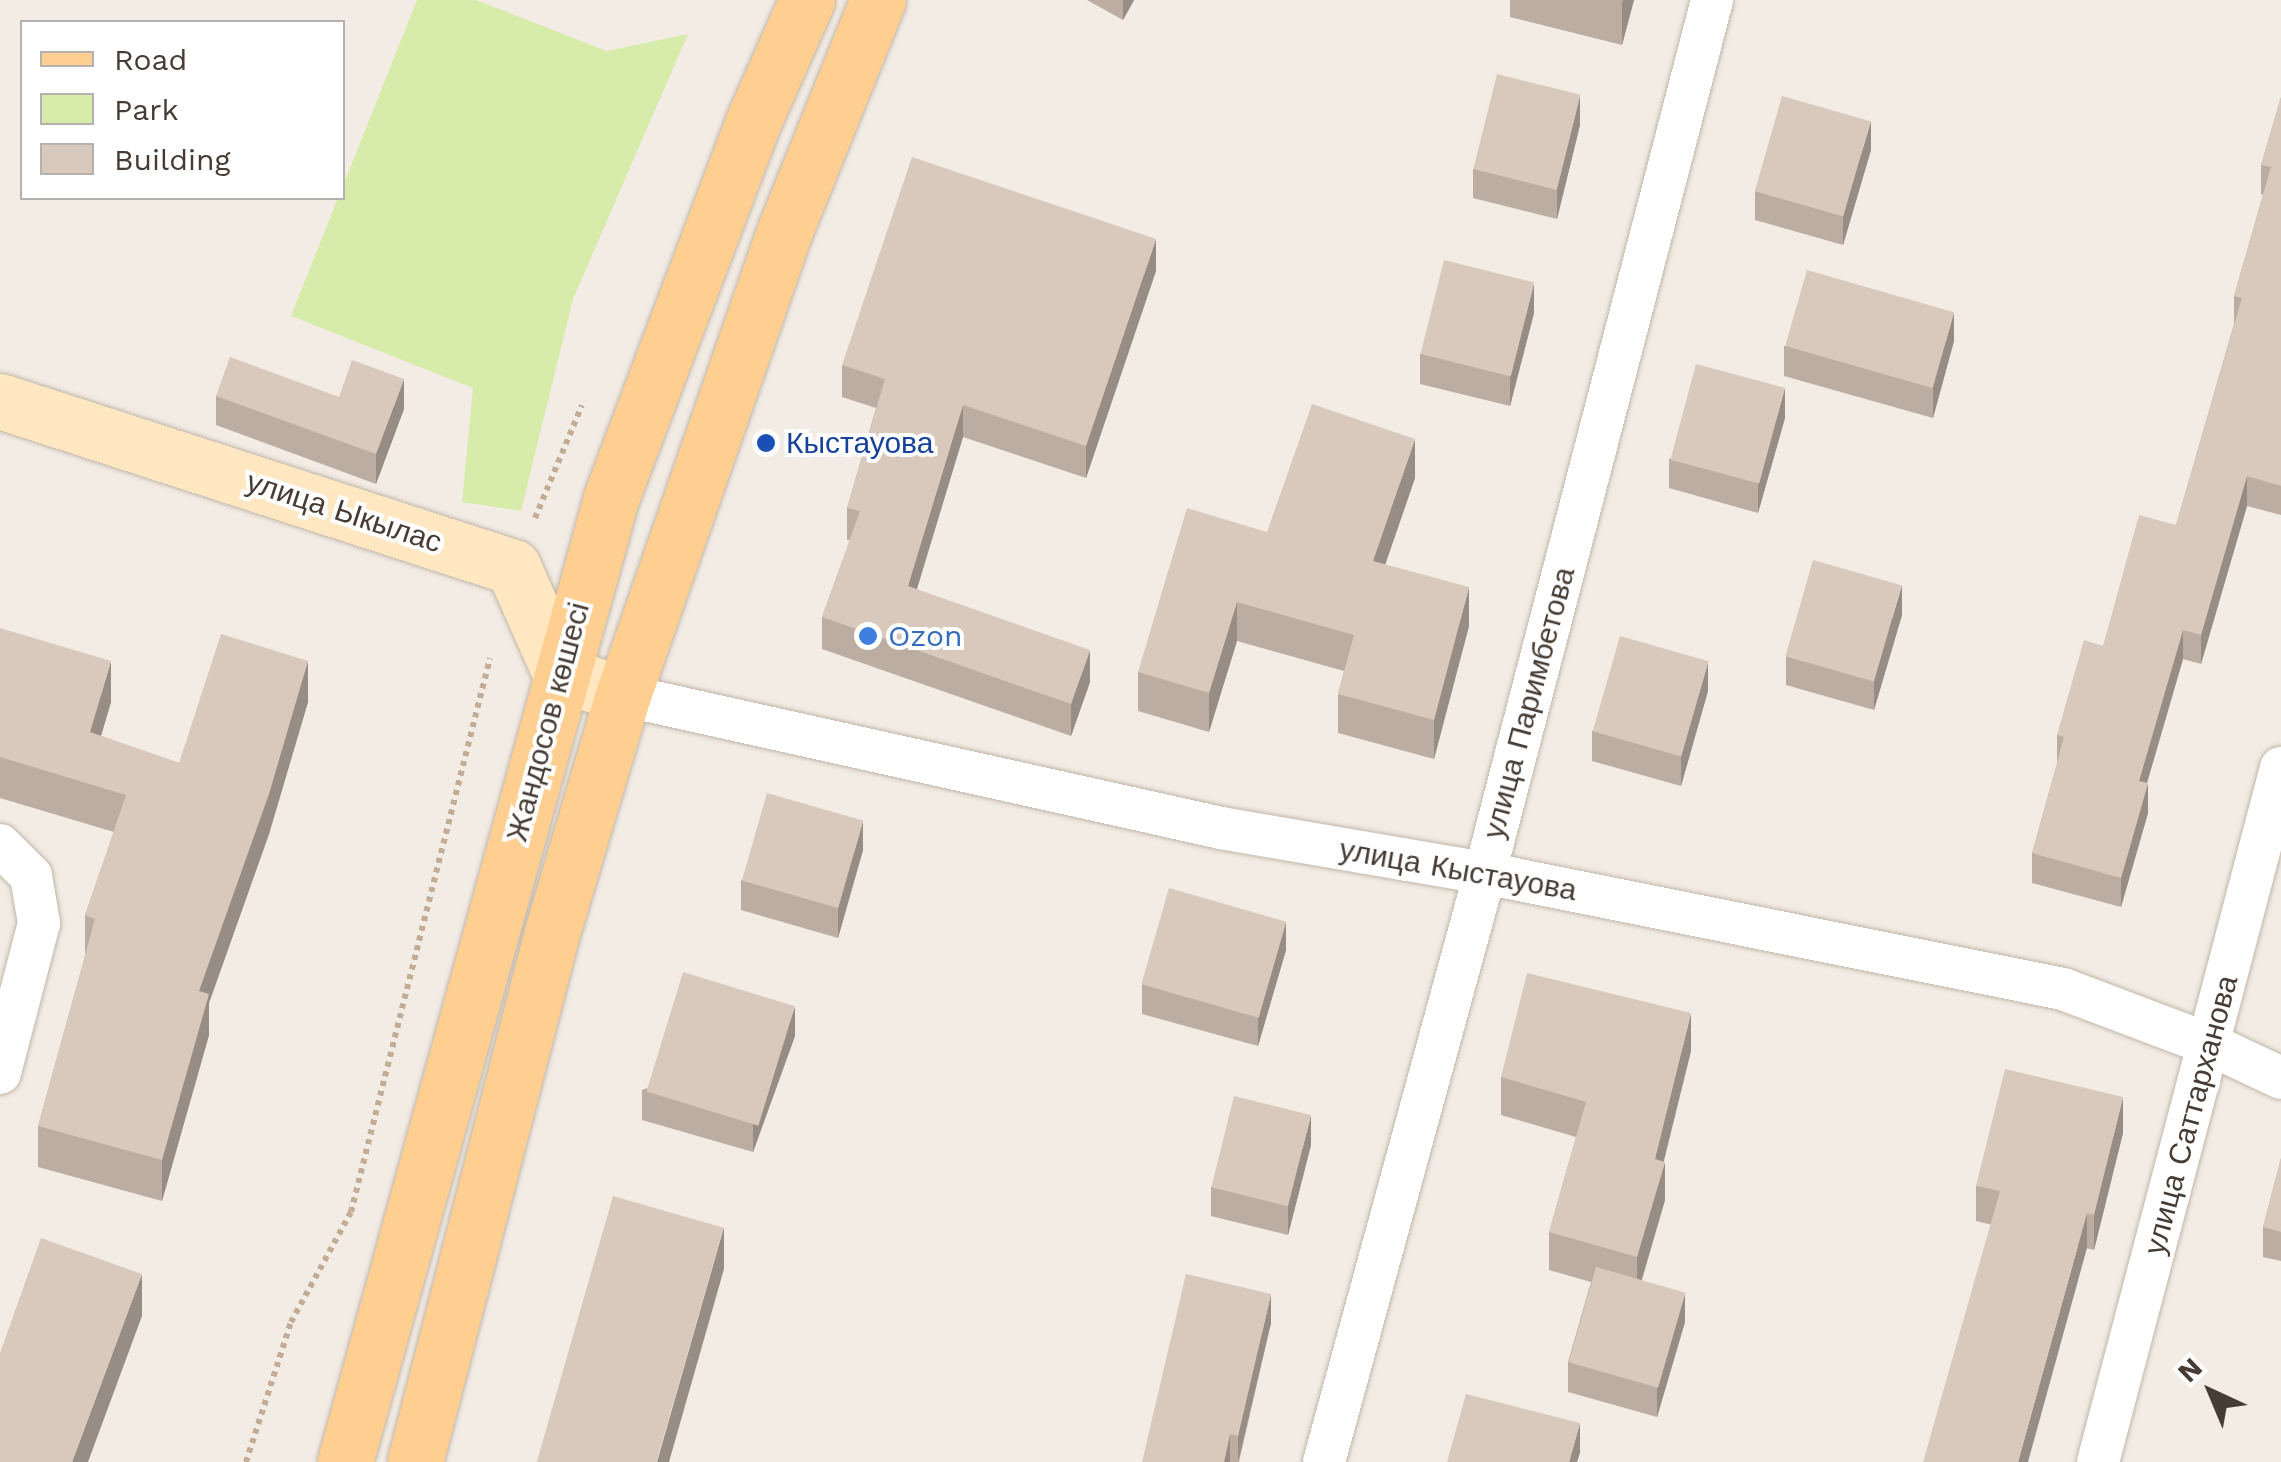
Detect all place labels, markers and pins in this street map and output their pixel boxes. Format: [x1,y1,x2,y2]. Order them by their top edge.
place label: Кыстауова [786,425,933,461]
marker: Кыстауова [755,432,777,454]
place label: Ozon [888,618,963,654]
marker: Ozon [857,625,879,647]

